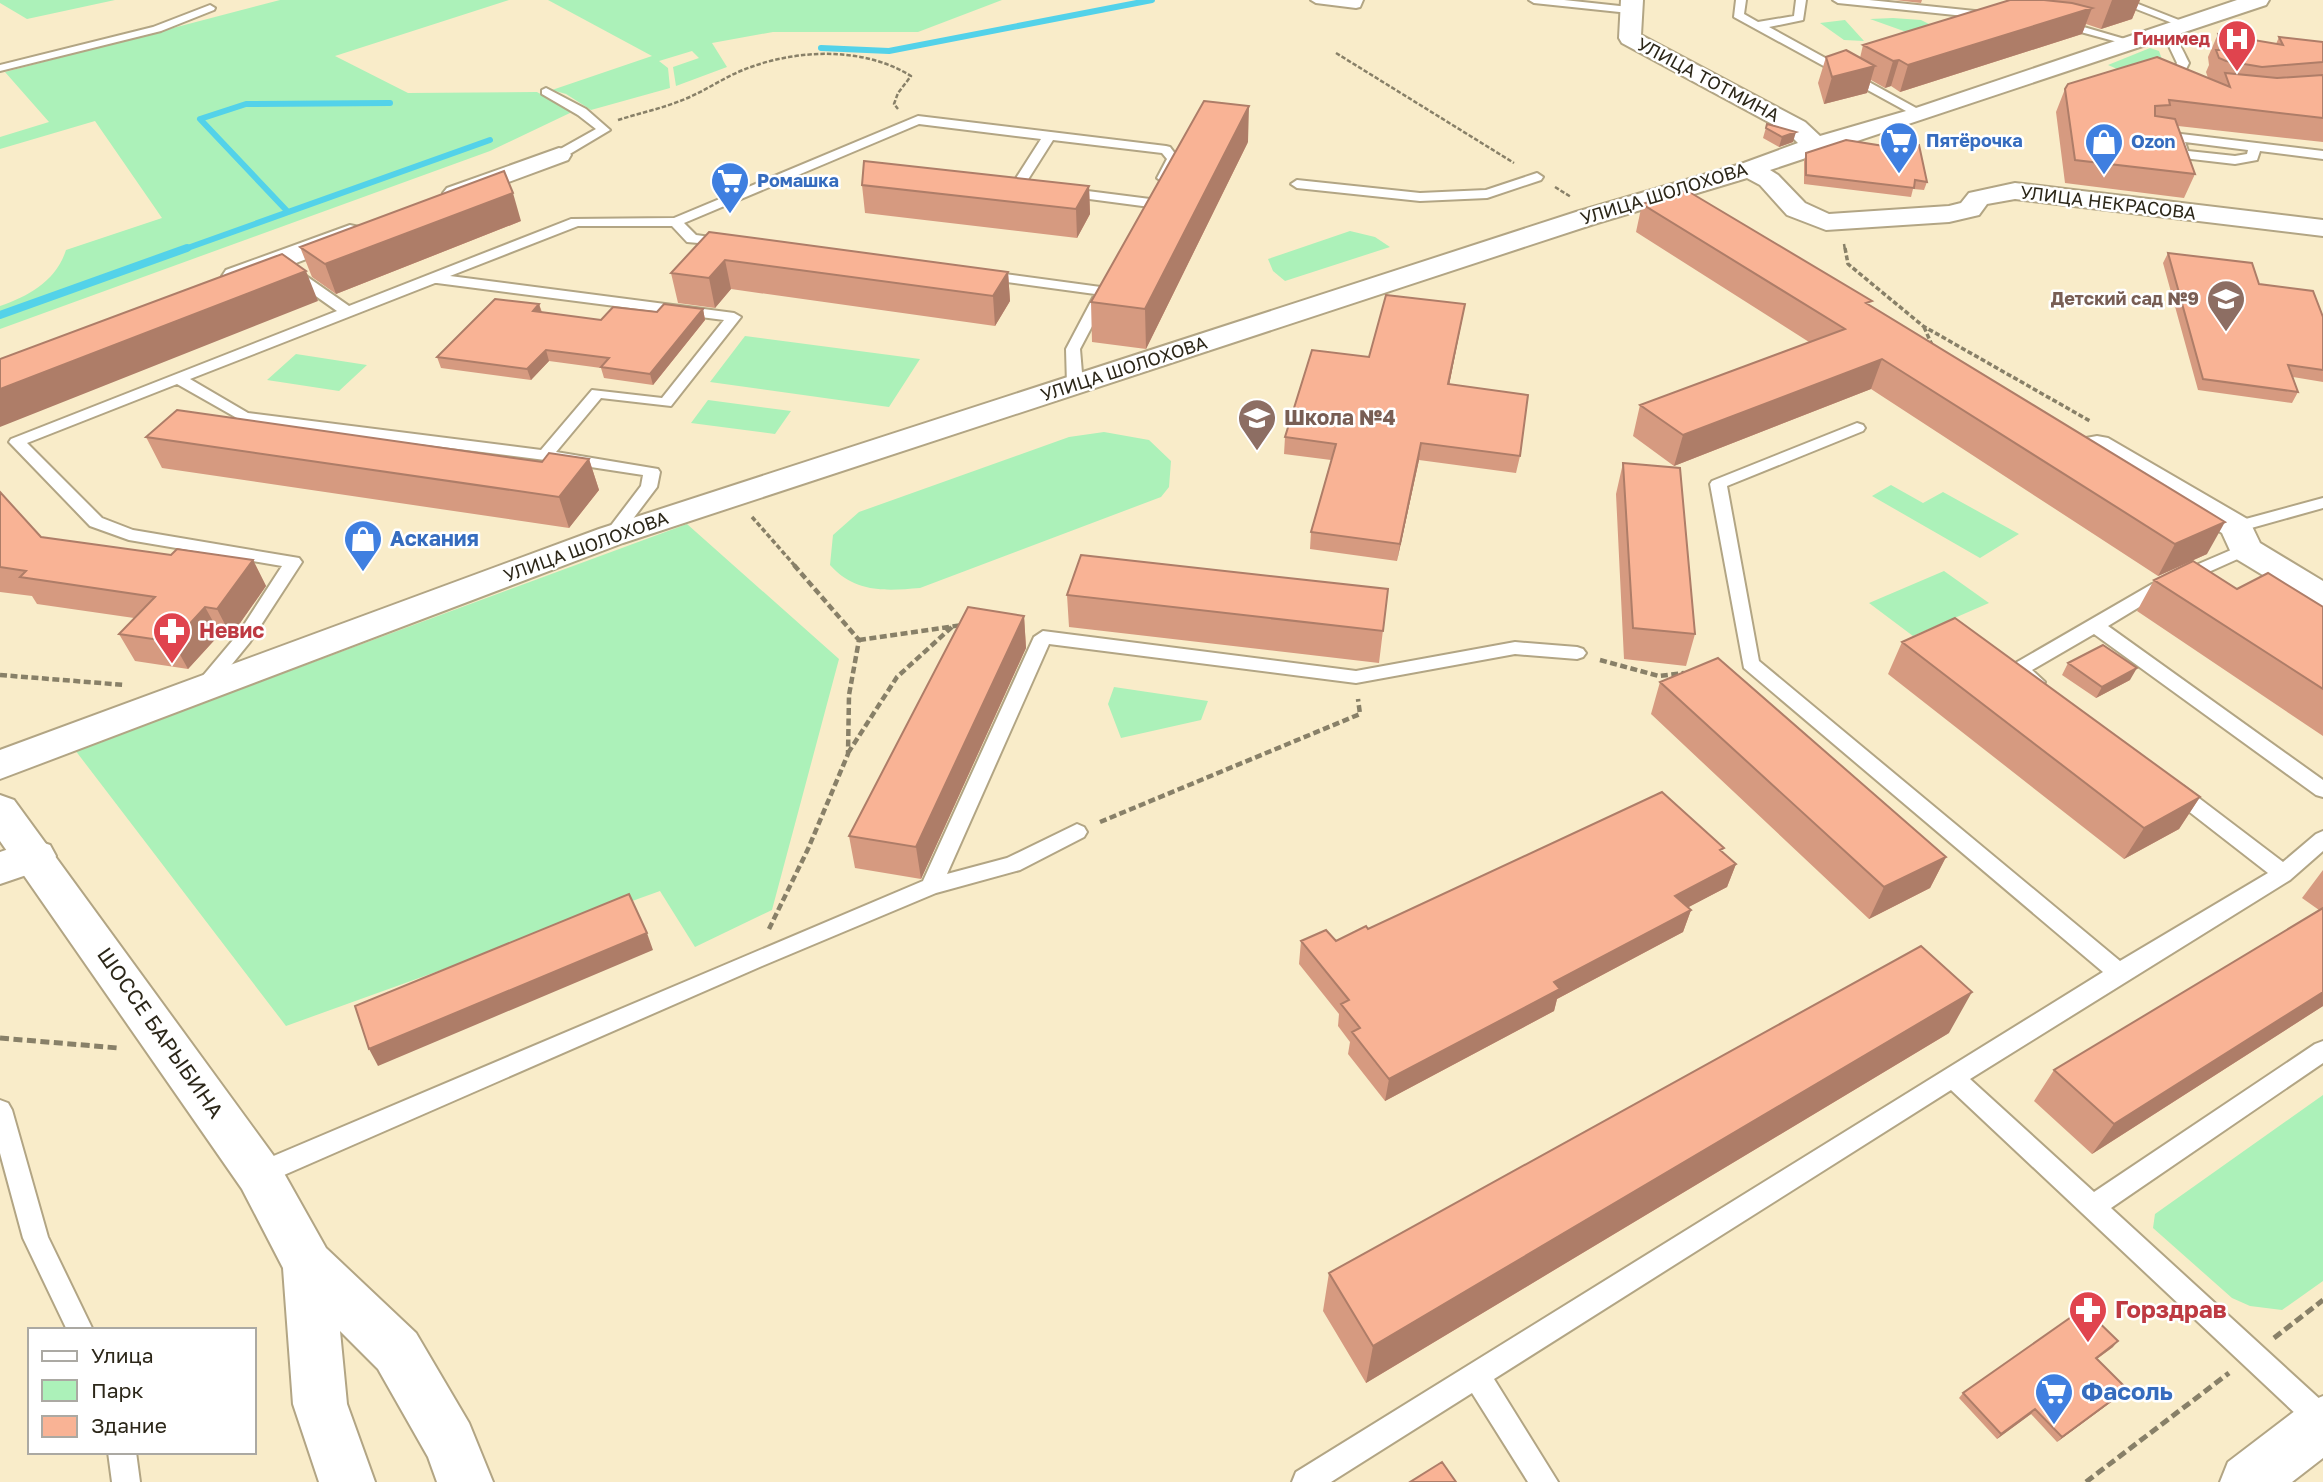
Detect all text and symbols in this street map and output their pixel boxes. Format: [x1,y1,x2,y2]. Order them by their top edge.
hospital icon: Гинимед [2216,18,2258,73]
place label: Гинимед [2133,27,2210,49]
street label: УЛИЦА ТОТМИНА [1633,32,1783,126]
supermarket icon: Пятёрочка [1878,120,1920,175]
shop icon: Ozon [2083,121,2125,176]
place label: Пятёрочка [1926,129,2023,151]
place label: Ozon [2131,130,2176,152]
street label: УЛИЦА ШОЛОХОВА [1577,157,1750,229]
supermarket icon: Ромашка [709,160,751,215]
place label: Ромашка [757,169,839,191]
street label: УЛИЦА НЕКРАСОВА [2019,180,2197,224]
school or university icon: Детский сад №9 [2205,278,2247,333]
place label: Детский сад №9 [2051,287,2199,309]
street label: УЛИЦА ШОЛОХОВА [1038,331,1210,405]
school or university icon: Школа №4 [1236,397,1278,452]
place label: Школа №4 [1284,404,1396,430]
street label: УЛИЦА ШОЛОХОВА [500,506,671,586]
shop icon: Аскания [342,518,384,573]
place label: Аскания [390,525,479,551]
pharmacy icon: Невис [151,610,193,665]
place label: Невис [199,617,264,643]
street label: ШОССЕ БАРЫБИНА [92,942,230,1123]
pharmacy icon: Горздрав [2067,1289,2109,1344]
place label: Горздрав [2115,1294,2227,1323]
legend [28,1328,256,1454]
text: Улица [91,1342,154,1368]
supermarket icon: Фасоль [2033,1371,2075,1426]
place label: Фасоль [2081,1376,2173,1405]
text: Парк [91,1377,144,1403]
text: Здание [91,1412,167,1438]

